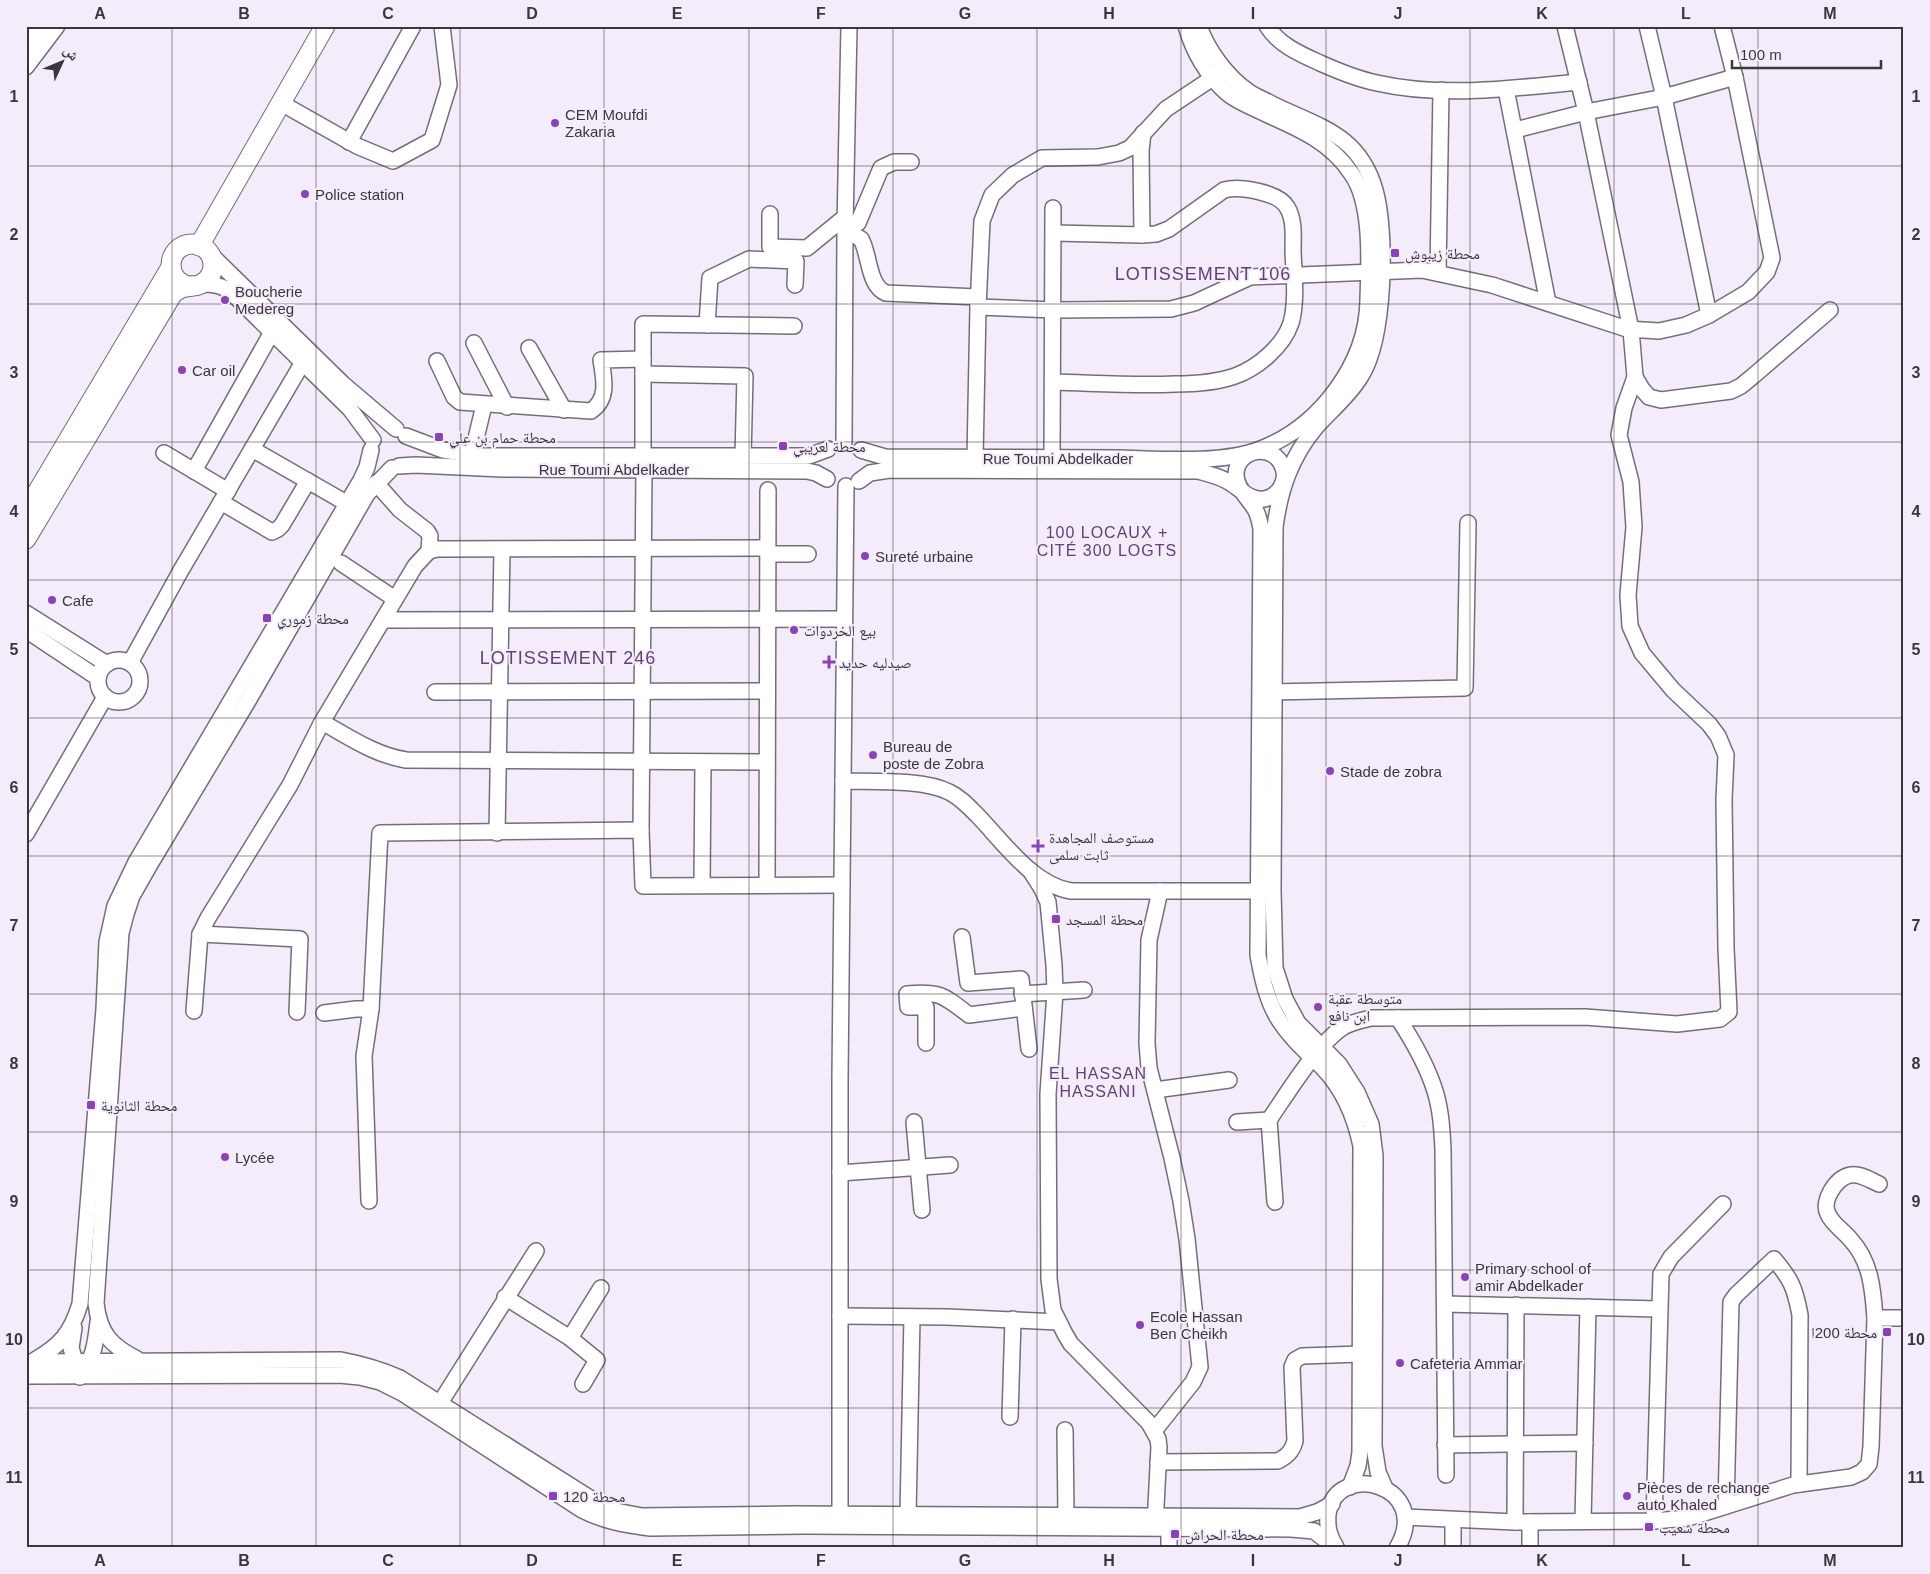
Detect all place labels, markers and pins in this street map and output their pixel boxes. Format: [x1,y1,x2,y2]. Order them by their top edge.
place label: CEM Moufdi Zakaria [565,106,648,140]
marker: CEM Moufdi Zakaria [549,117,561,129]
place label: Police station [315,186,404,203]
marker: Police station [299,188,311,200]
place label: محطة زيبوش [1405,245,1480,264]
marker: محطة زيبوش [1389,247,1401,259]
place label: Boucherie Medereg [235,283,303,317]
marker: Boucherie Medereg [219,294,231,306]
place label: Car oil [192,362,235,379]
marker: Car oil [176,364,188,376]
place label: محطة حمام بن علي [449,429,556,449]
marker: محطة حمام بن علي [433,431,445,443]
place label: محطة لعريبي [793,438,866,458]
marker: محطة لعريبي [777,440,789,452]
place label: Sureté urbaine [875,548,973,565]
marker: Sureté urbaine [859,550,871,562]
place label: Cafe [62,592,94,609]
marker: Cafe [46,594,58,606]
place label: محطة زموري [277,610,349,630]
marker: محطة زموري [261,612,273,624]
place label: بيع الخردوات [804,622,876,641]
marker: بيع الخردوات [788,624,800,636]
place label: صيدليه حديد [839,654,912,671]
marker: صيدليه حديد [823,656,835,668]
place label: Bureau de poste de Zobra [883,738,985,772]
marker: Bureau de poste de Zobra [867,749,879,761]
place label: Stade de zobra [1340,763,1442,780]
marker: Stade de zobra [1324,765,1336,777]
place label: مستوصف المجاهدة ثابت سلمى [1049,829,1154,865]
marker: مستوصف المجاهدة ثابت سلمى [1031,839,1045,853]
place label: محطة المسجد [1066,911,1143,928]
marker: محطة المسجد [1050,913,1062,925]
place label: متوسطة عقبة ابن نافع [1328,990,1402,1026]
marker: متوسطة عقبة ابن نافع [1312,1001,1324,1013]
place label: محطة الثانوية [101,1097,177,1115]
marker: محطة الثانوية [85,1099,97,1111]
place label: Lycée [235,1149,274,1166]
marker: Lycée [219,1151,231,1163]
place label: Primary school of amir Abdelkader [1475,1260,1592,1294]
marker: Primary school of amir Abdelkader [1459,1271,1471,1283]
place label: Ecole Hassan Ben Cheikh [1150,1308,1243,1342]
marker: Ecole Hassan Ben Cheikh [1134,1319,1146,1331]
place label: محطة 200ا [1811,1324,1877,1341]
marker: محطة 200ا [1881,1326,1893,1338]
place label: Cafeteria Ammar [1410,1355,1523,1372]
marker: Cafeteria Ammar [1394,1357,1406,1369]
place label: Pièces de rechange auto Khaled [1637,1479,1770,1513]
place label: محطة 120 [563,1488,625,1505]
marker: محطة 120 [547,1490,559,1502]
marker: Pièces de rechange auto Khaled [1621,1490,1633,1502]
place label: محطة شعيب [1659,1519,1730,1536]
marker: محطة شعيب [1643,1521,1655,1533]
place label: محطة الحراش [1185,1526,1264,1545]
marker: محطة الحراش [1169,1528,1181,1540]

